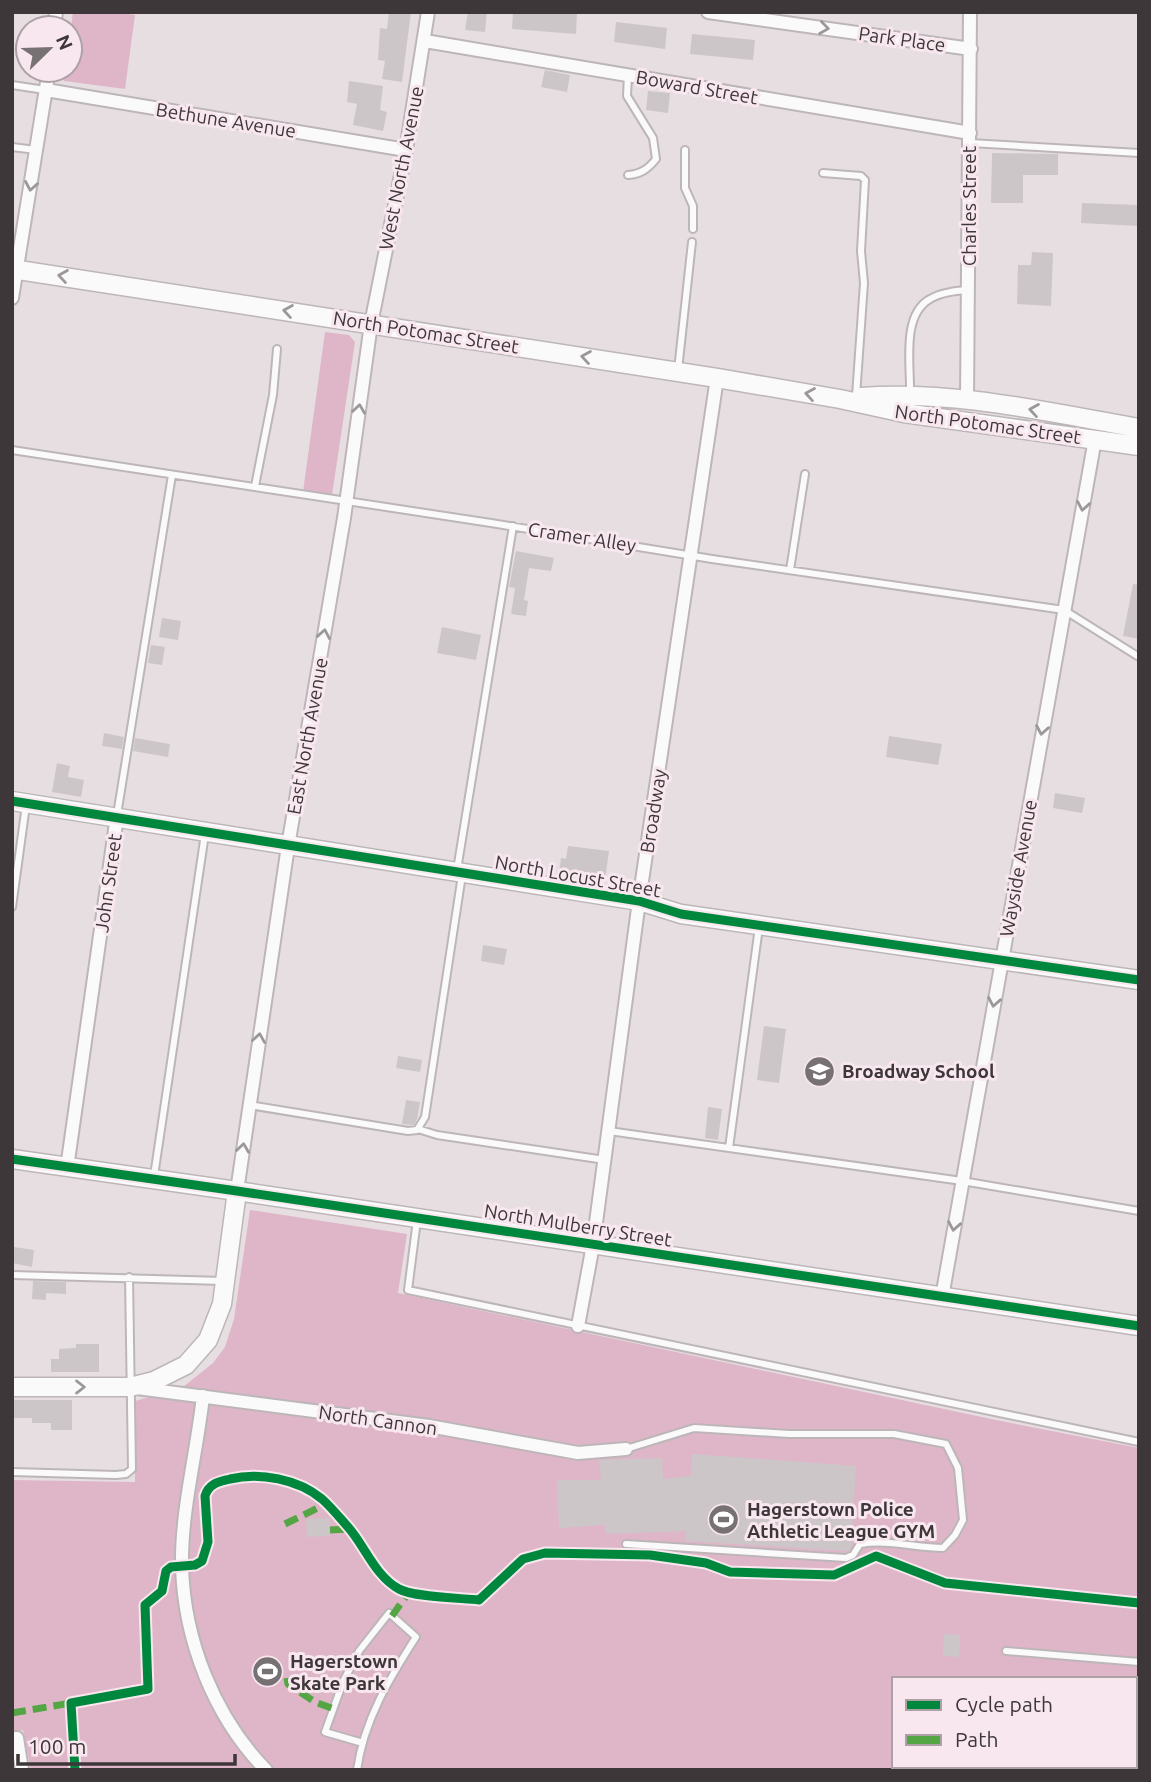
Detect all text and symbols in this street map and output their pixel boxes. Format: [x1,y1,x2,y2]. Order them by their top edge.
north arrow [14,14,84,84]
one-way arrow [818,21,830,36]
street label: Park Place [857,22,947,56]
text: N [52,32,78,53]
street label: Boward Street [634,65,760,109]
street label: West North Avenue [374,84,428,252]
street label: Bethune Avenue [154,98,298,142]
street label: Charles Street [958,145,980,266]
one-way arrow [24,180,39,192]
one-way arrow [57,269,69,284]
one-way arrow [282,304,294,319]
street label: North Potomac Street [332,306,521,358]
one-way arrow [580,350,591,365]
one-way arrow [804,387,816,402]
street label: North Potomac Street [893,400,1083,448]
one-way arrow [1028,403,1040,418]
one-way arrow [352,404,367,415]
one-way arrow [1076,500,1091,512]
street label: Cramer Alley [526,518,638,556]
one-way arrow [316,628,331,640]
street label: East North Avenue [282,656,332,816]
one-way arrow [1036,724,1051,736]
street label: Broadway [635,767,671,855]
street label: Wayside Avenue [995,798,1041,938]
street label: John Street [90,832,126,934]
street label: North Locust Street [493,851,663,902]
one-way arrow [987,996,1002,1008]
one-way arrow [252,1032,267,1044]
school or university icon: Broadway School [802,1054,836,1088]
place label: Broadway School [842,1060,995,1082]
one-way arrow [235,1142,250,1154]
street label: North Mulberry Street [483,1199,674,1251]
one-way arrow [947,1220,962,1232]
one-way arrow [76,1379,86,1395]
street label: North Cannon [317,1401,439,1439]
place label: Hagerstown Police Athletic League GYM [747,1498,935,1542]
sports icon: Hagerstown Police Athletic League GYM [707,1503,741,1537]
place label: Hagerstown Skate Park [290,1650,398,1694]
sports icon: Hagerstown Skate Park [250,1655,284,1689]
legend [892,1677,1137,1768]
text: Cycle path [955,1692,1053,1716]
scale bar [18,1722,234,1766]
text: Path [955,1727,998,1751]
text: 100 m [28,1734,86,1758]

